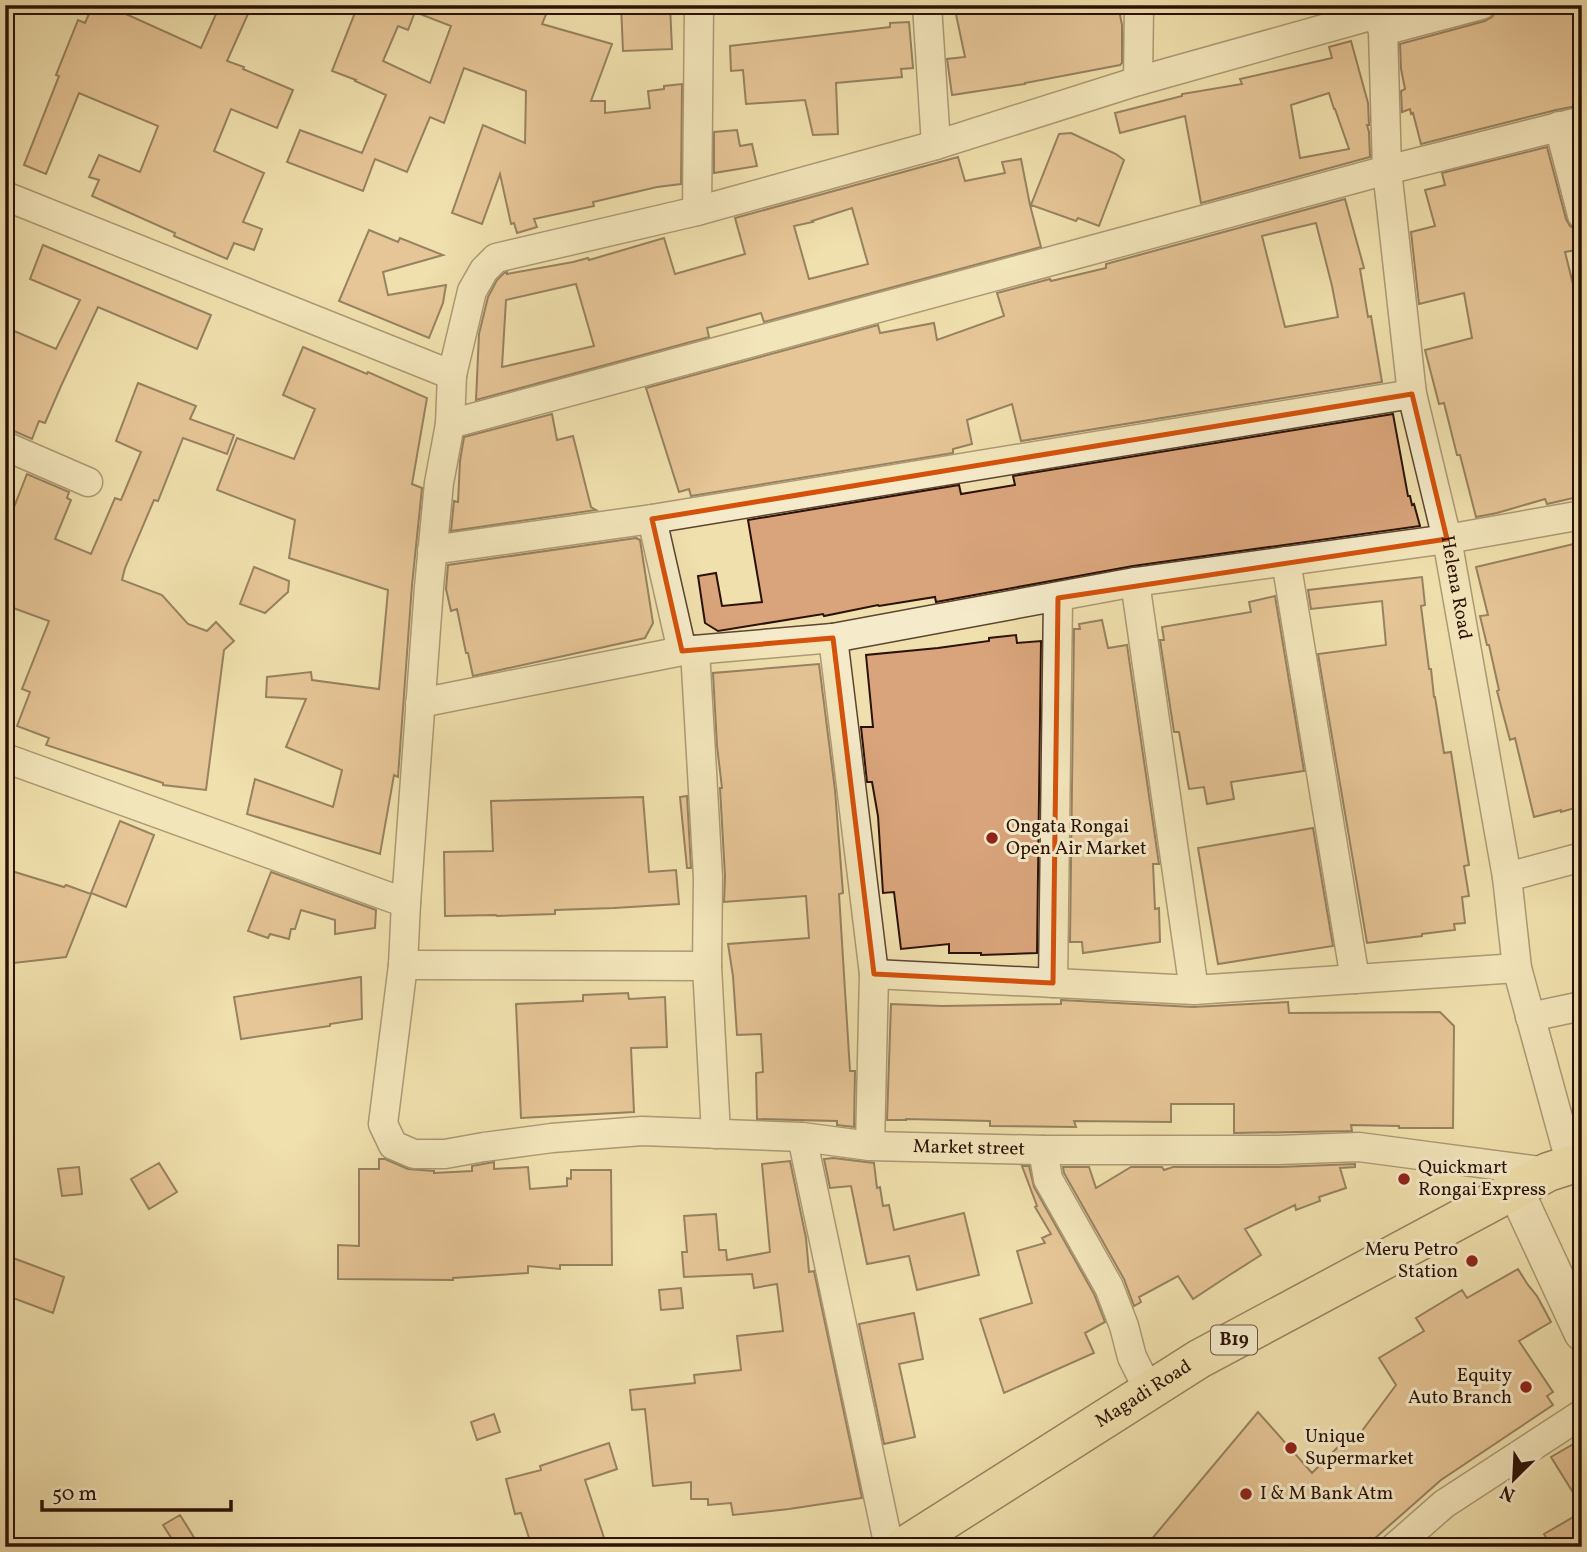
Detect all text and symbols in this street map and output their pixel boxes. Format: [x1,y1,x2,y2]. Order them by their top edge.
street label: Helena Road [1434,533,1478,642]
place label: Ongata Rongai Open Air Market [1006,814,1147,862]
marker: Ongata Rongai Open Air Market [984,830,1000,846]
street label: Market street [913,1134,1026,1163]
place label: Quickmart Rongai Express [1418,1155,1546,1203]
marker: Quickmart Rongai Express [1396,1171,1412,1187]
place label: Meru Petro Station [1365,1237,1458,1285]
marker: Meru Petro Station [1464,1253,1480,1269]
road number: B19 [1211,1325,1257,1354]
street label: Magadi Road [1090,1354,1197,1435]
place label: Equity Auto Branch [1408,1363,1512,1411]
marker: Equity Auto Branch [1518,1379,1534,1395]
place label: Unique Supermarket [1305,1424,1414,1472]
marker: Unique Supermarket [1283,1440,1299,1456]
north arrow [1478,1444,1548,1514]
scale bar [42,1468,231,1512]
text: N [1496,1478,1519,1507]
text: 50 m [52,1480,97,1509]
place label: I & M Bank Atm [1260,1481,1393,1507]
marker: I & M Bank Atm [1238,1486,1254,1502]

